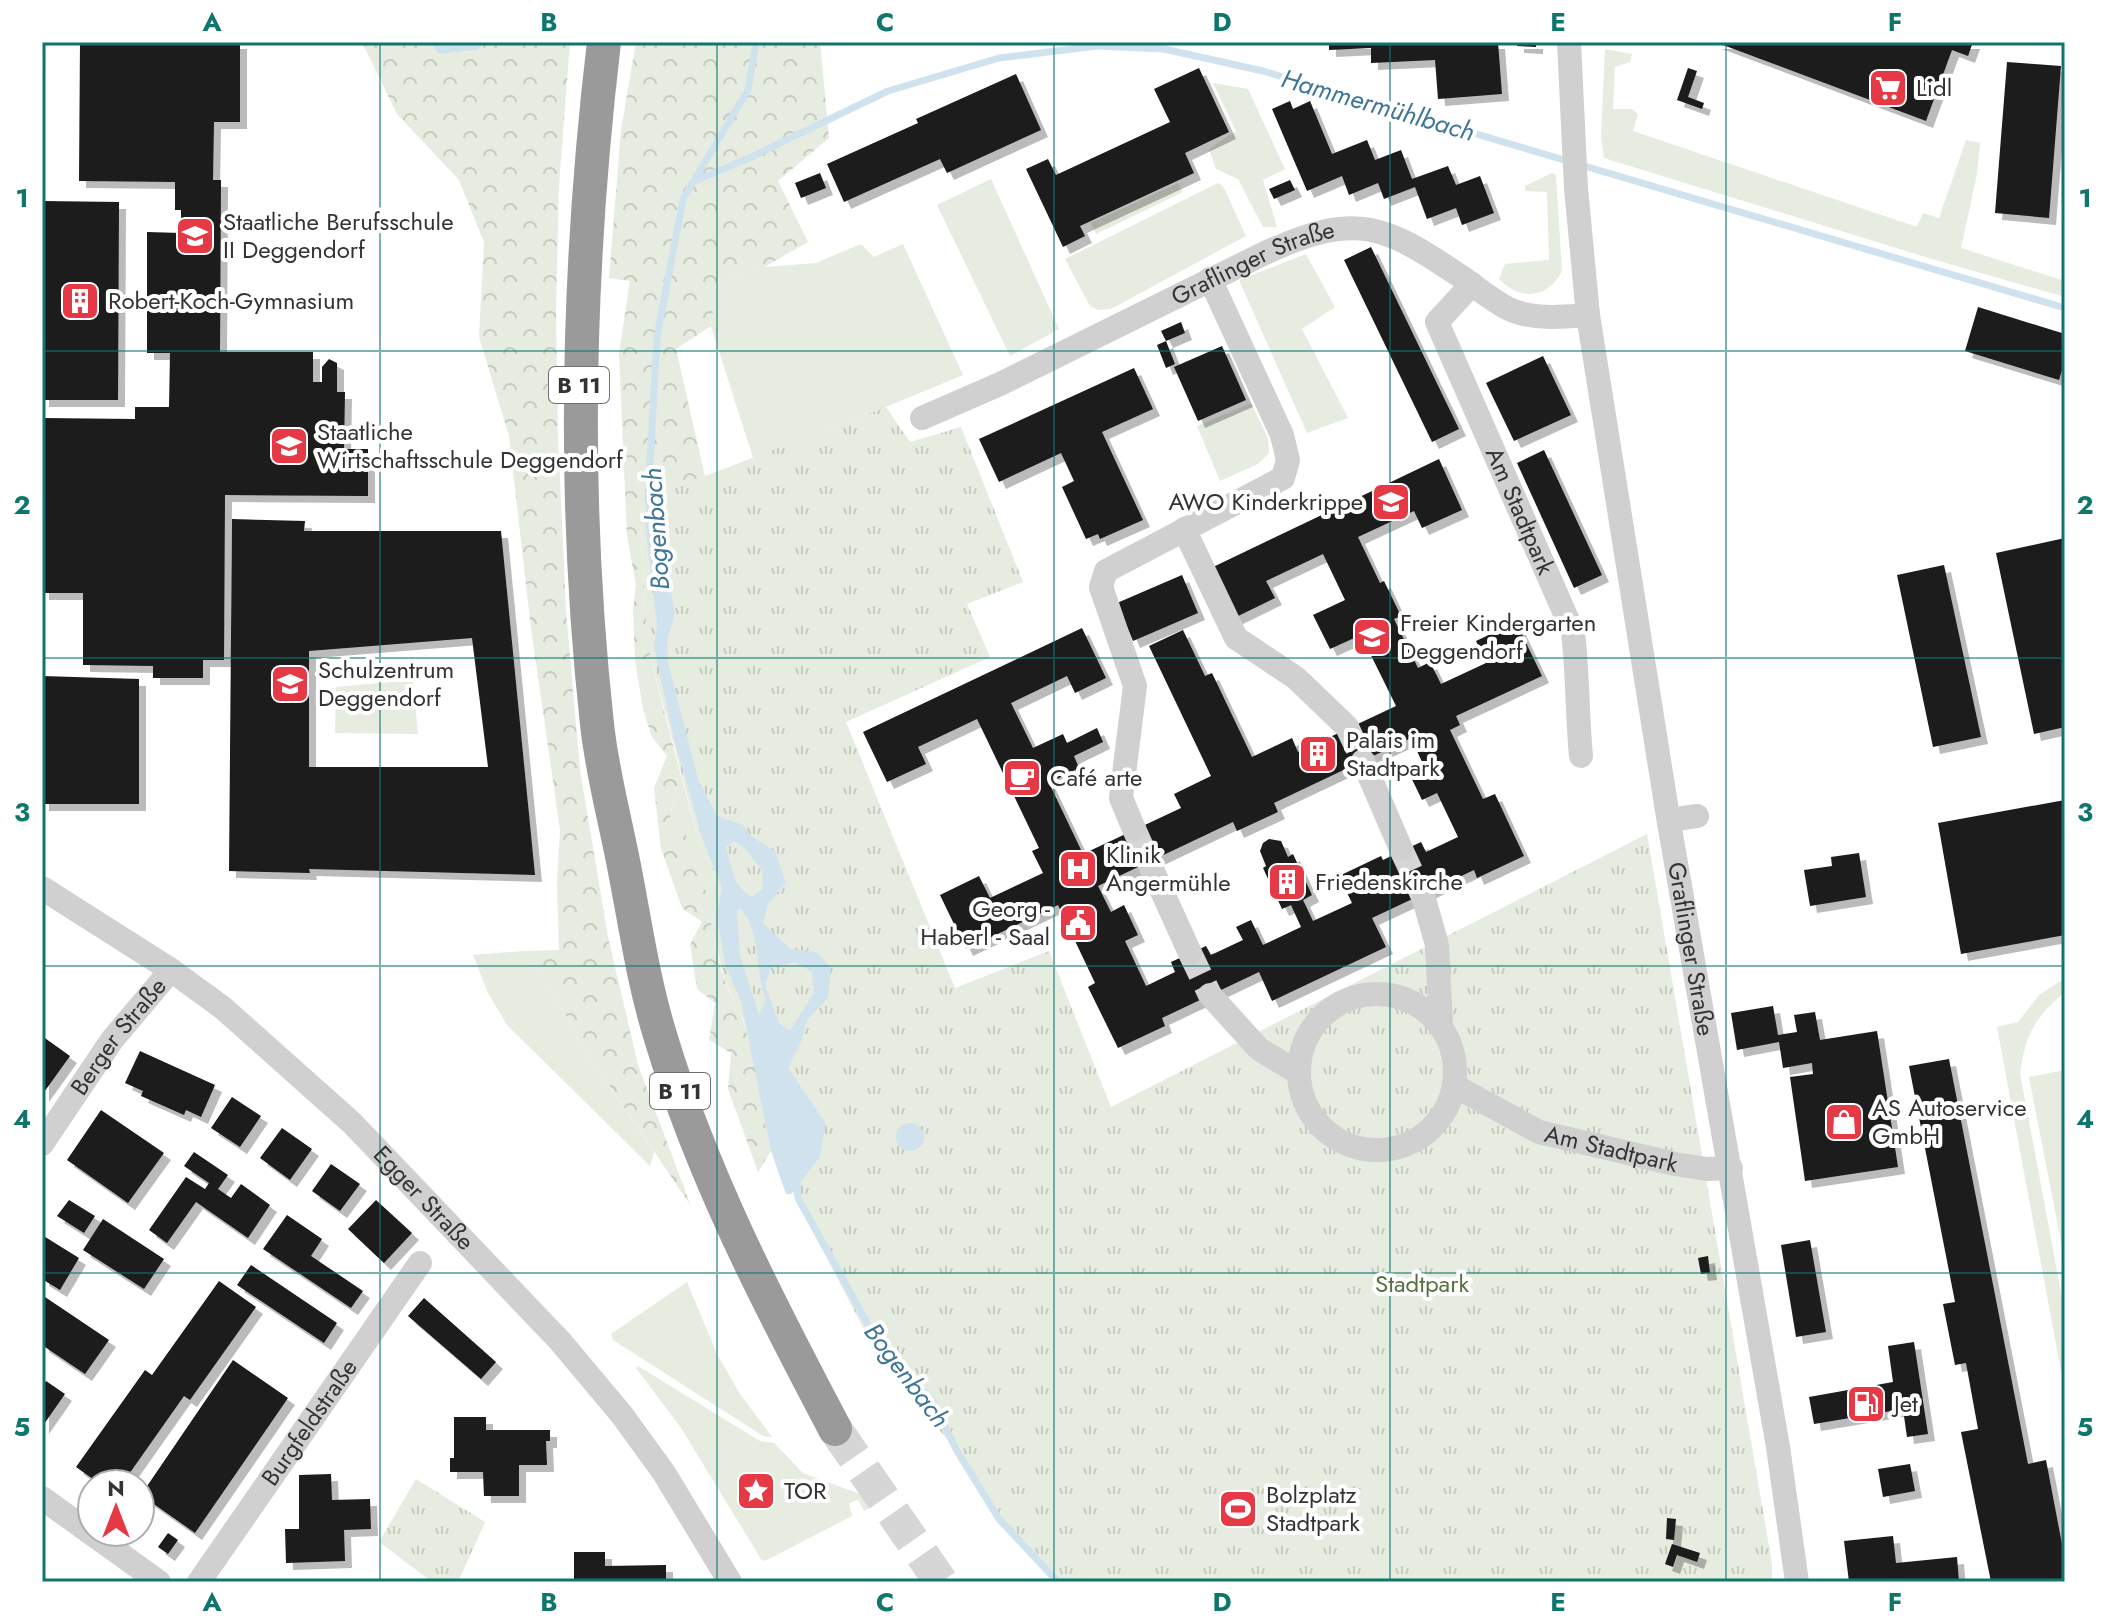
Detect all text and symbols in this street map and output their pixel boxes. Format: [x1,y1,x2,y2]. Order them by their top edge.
text: A [201,3,222,41]
text: B [540,3,558,41]
text: C [876,3,894,41]
text: D [1212,3,1232,41]
text: E [1550,3,1566,41]
text: F [1888,3,1902,41]
water label: Hammermühlbach [1277,59,1479,151]
supermarket icon: Lidl [1867,67,1909,109]
place label: Lidl [1916,70,1952,105]
text: 1 [15,179,29,217]
text: 1 [2078,179,2092,217]
place label: Staatliche Berufsschule II Deggendorf [223,204,454,267]
street label: Graflinger Straße [1165,212,1338,314]
school or university icon: Staatliche Berufsschule II Deggendorf [174,215,216,257]
building icon: Robert-Koch-Gymnasium [59,280,101,322]
place label: Robert-Koch-Gymnasium [108,283,354,318]
road number: B 11 [549,367,609,403]
place label: Staatliche Wirtschaftsschule Deggendorf [317,414,624,477]
school or university icon: Staatliche Wirtschaftsschule Deggendorf [268,425,310,467]
street label: Am Stadtpark [1477,442,1564,580]
water label: Bogenbach [633,467,679,591]
school or university icon: AWO Kinderkrippe [1370,481,1412,523]
place label: AWO Kinderkrippe [1169,484,1363,519]
text: 2 [13,486,31,524]
text: 2 [2076,486,2094,524]
place label: Freier Kindergarten Deggendorf [1400,605,1596,668]
school or university icon: Freier Kindergarten Deggendorf [1351,616,1393,658]
place label: Schulzentrum Deggendorf [318,652,454,715]
school or university icon: Schulzentrum Deggendorf [269,663,311,705]
place label: Palais im Stadtpark [1346,722,1440,785]
building icon: Palais im Stadtpark [1297,733,1339,775]
cafe icon: Café arte [1001,757,1043,799]
place label: Café arte [1050,760,1142,795]
text: 3 [14,793,30,831]
text: 3 [2077,793,2093,831]
place label: Klinik Angermühle [1106,837,1231,900]
hospital icon: Klinik Angermühle [1057,848,1099,890]
street label: Graflinger Straße [1659,859,1724,1038]
building icon: Friedenskirche [1266,861,1308,903]
place label: Friedenskirche [1315,864,1463,899]
place label: Georg - Haberl - Saal [920,891,1050,954]
public building icon: Georg - Haberl - Saal [1057,902,1099,944]
street label: Berger Straße [62,970,174,1102]
road number: B 11 [650,1073,710,1109]
place label: AS Autoservice GmbH [1872,1090,2027,1153]
text: 4 [13,1100,31,1138]
text: 4 [2076,1100,2094,1138]
shop icon: AS Autoservice GmbH [1823,1101,1865,1143]
street label: Am Stadtpark [1541,1116,1682,1181]
street label: Egger Straße [366,1138,483,1258]
park label: Stadtpark [1375,1266,1469,1301]
water label: Bogenbach [855,1315,959,1435]
street label: Burgfeldstraße [253,1352,365,1493]
fuel station icon: Jet [1845,1383,1887,1425]
place label: Jet [1891,1386,1918,1421]
text: 5 [14,1408,30,1446]
text: 5 [2077,1408,2093,1446]
north arrow [76,1468,156,1548]
place icon: TOR [735,1470,777,1512]
text: N [107,1472,125,1504]
place label: TOR [784,1473,827,1508]
place label: Bolzplatz Stadtpark [1266,1477,1360,1540]
sports icon: Bolzplatz Stadtpark [1217,1488,1259,1530]
text: A [201,1583,222,1621]
text: B [540,1583,558,1621]
text: C [876,1583,894,1621]
text: D [1212,1583,1232,1621]
text: E [1550,1583,1566,1621]
text: F [1888,1583,1902,1621]

